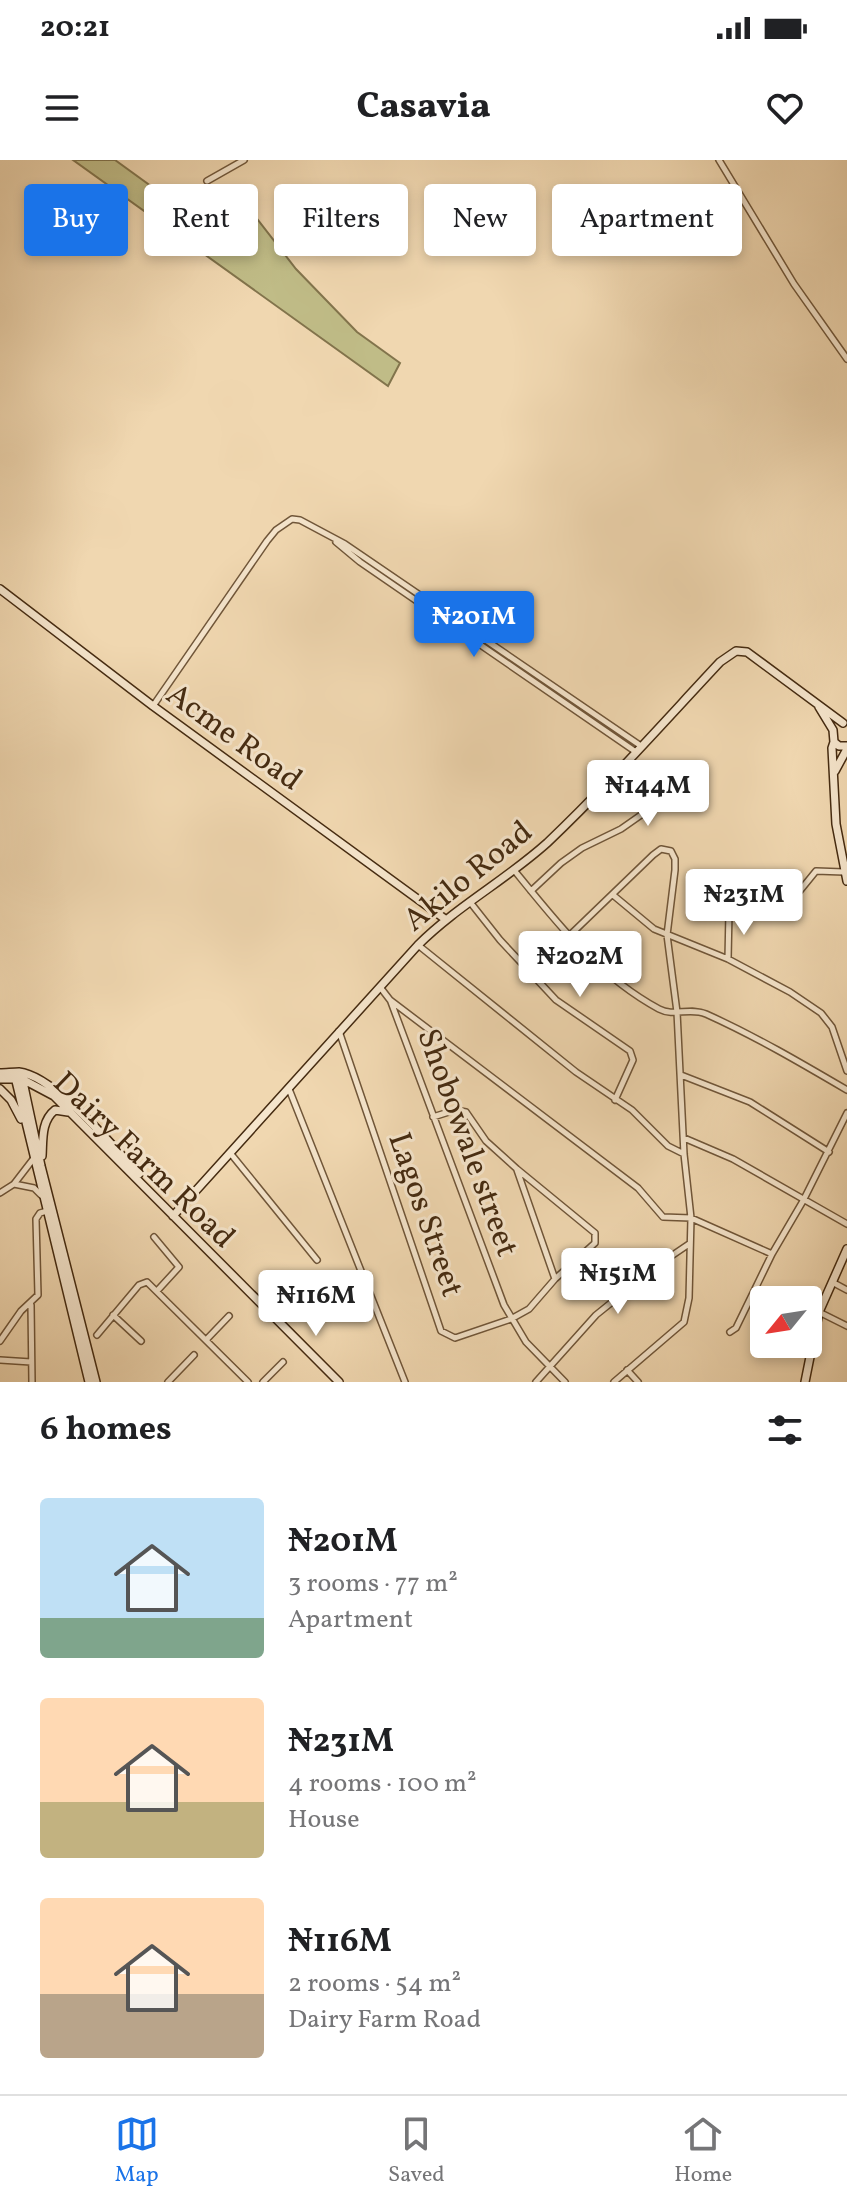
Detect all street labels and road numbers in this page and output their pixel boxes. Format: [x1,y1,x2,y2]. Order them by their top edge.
street label: Acme Road [156,674,310,803]
street label: Akilo Road [395,812,543,943]
street label: Shobowale street [405,1023,528,1263]
street label: Dairy Farm Road [42,1063,244,1260]
street label: Lagos Street [375,1127,473,1303]

